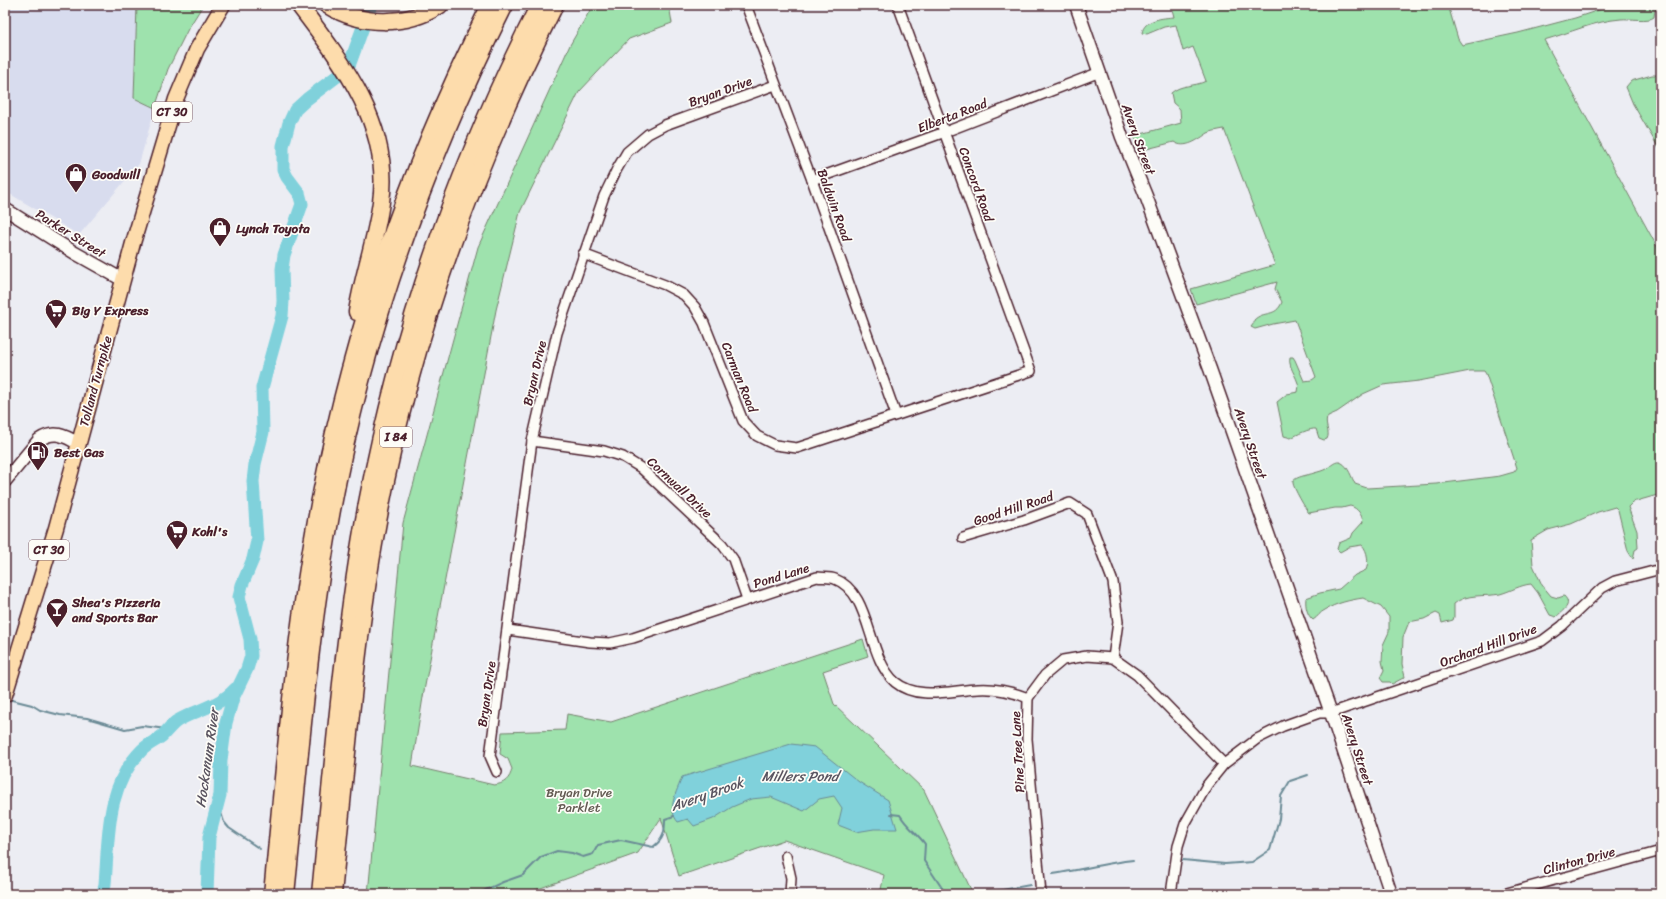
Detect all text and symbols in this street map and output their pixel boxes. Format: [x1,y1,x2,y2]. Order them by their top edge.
street label: Bryan Drive [685,69,755,114]
street label: Elberta Road [914,91,992,139]
street label: Avery Street [1115,99,1162,179]
road number: CT 30 [152,102,192,122]
street label: Concord Road [952,144,1001,226]
shop icon: Goodwill [63,161,89,194]
place label: Goodwill [91,163,141,186]
street label: Baldwin Road [811,166,859,246]
street label: Parker Street [31,203,111,265]
shop icon: Lynch Toyota [207,215,233,248]
place label: Lynch Toyota [236,217,310,240]
supermarket icon: Big Y Express [43,297,69,330]
place label: Big Y Express [72,299,149,322]
street label: Tolland Turnpike [72,333,119,429]
street label: Bryan Drive [516,338,553,408]
street label: Carman Road [715,338,765,417]
street label: Avery Street [1227,403,1274,483]
road number: I 84 [380,427,412,447]
fuel station icon: Best Gas [25,439,51,472]
place label: Best Gas [54,441,105,464]
street label: Cornwall Drive [642,451,718,524]
street label: Good Hill Road [970,484,1057,532]
supermarket icon: Kohl's [164,518,190,551]
place label: Kohl's [191,520,228,543]
road number: CT 30 [29,540,69,560]
street label: Pond Lane [750,556,812,595]
place label: Shea's Pizzeria and Sports Bar [71,591,161,629]
bar icon: Shea's Pizzeria and Sports Bar [44,596,70,629]
street label: Orchard Hill Drive [1436,617,1540,674]
street label: Bryan Drive [470,660,502,728]
water label: Hockanum River [188,705,227,809]
street label: Avery Street [1335,709,1380,789]
street label: Pine Tree Lane [1004,711,1031,793]
water label: Millers Pond [762,764,842,789]
water label: Avery Brook [666,770,748,819]
park label: Bryan Drive Parklet [546,781,612,819]
street label: Clinton Drive [1540,840,1618,881]

